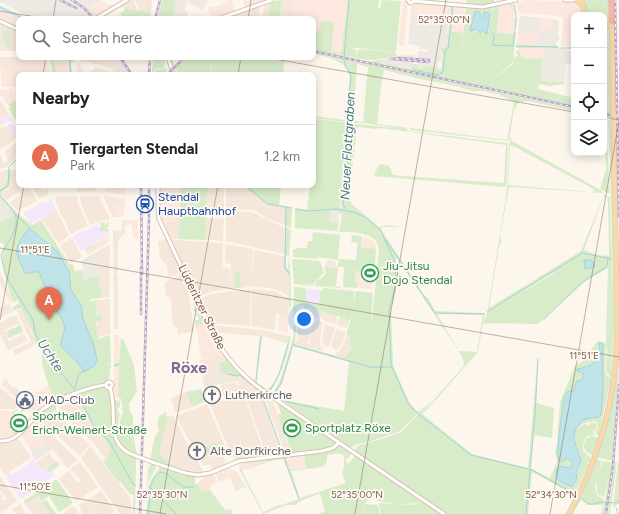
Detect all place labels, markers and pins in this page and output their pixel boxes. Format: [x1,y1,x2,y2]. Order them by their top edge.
place label: Stendal Hauptbahnhof [158,190,237,218]
station icon: Stendal Hauptbahnhof [135,194,155,214]
place label: Jiu-Jitsu Dojo Stendal [383,259,452,287]
sports icon: Jiu-Jitsu Dojo Stendal [360,263,380,283]
pin: A [36,287,62,320]
church icon: Lutherkirche [202,385,222,405]
place label: Lutherkirche [225,388,293,402]
public building icon: MAD-Club [15,390,35,410]
place label: MAD-Club [38,393,95,407]
place label: Sporthalle Erich-Weinert-Straße [32,409,147,437]
sports icon: Sporthalle Erich-Weinert-Straße [9,413,29,433]
sports icon: Sportplatz Röxe [282,418,302,438]
place label: Sportplatz Röxe [305,421,391,435]
church icon: Alte Dorfkirche [187,441,207,461]
place label: Alte Dorfkirche [210,444,291,458]

